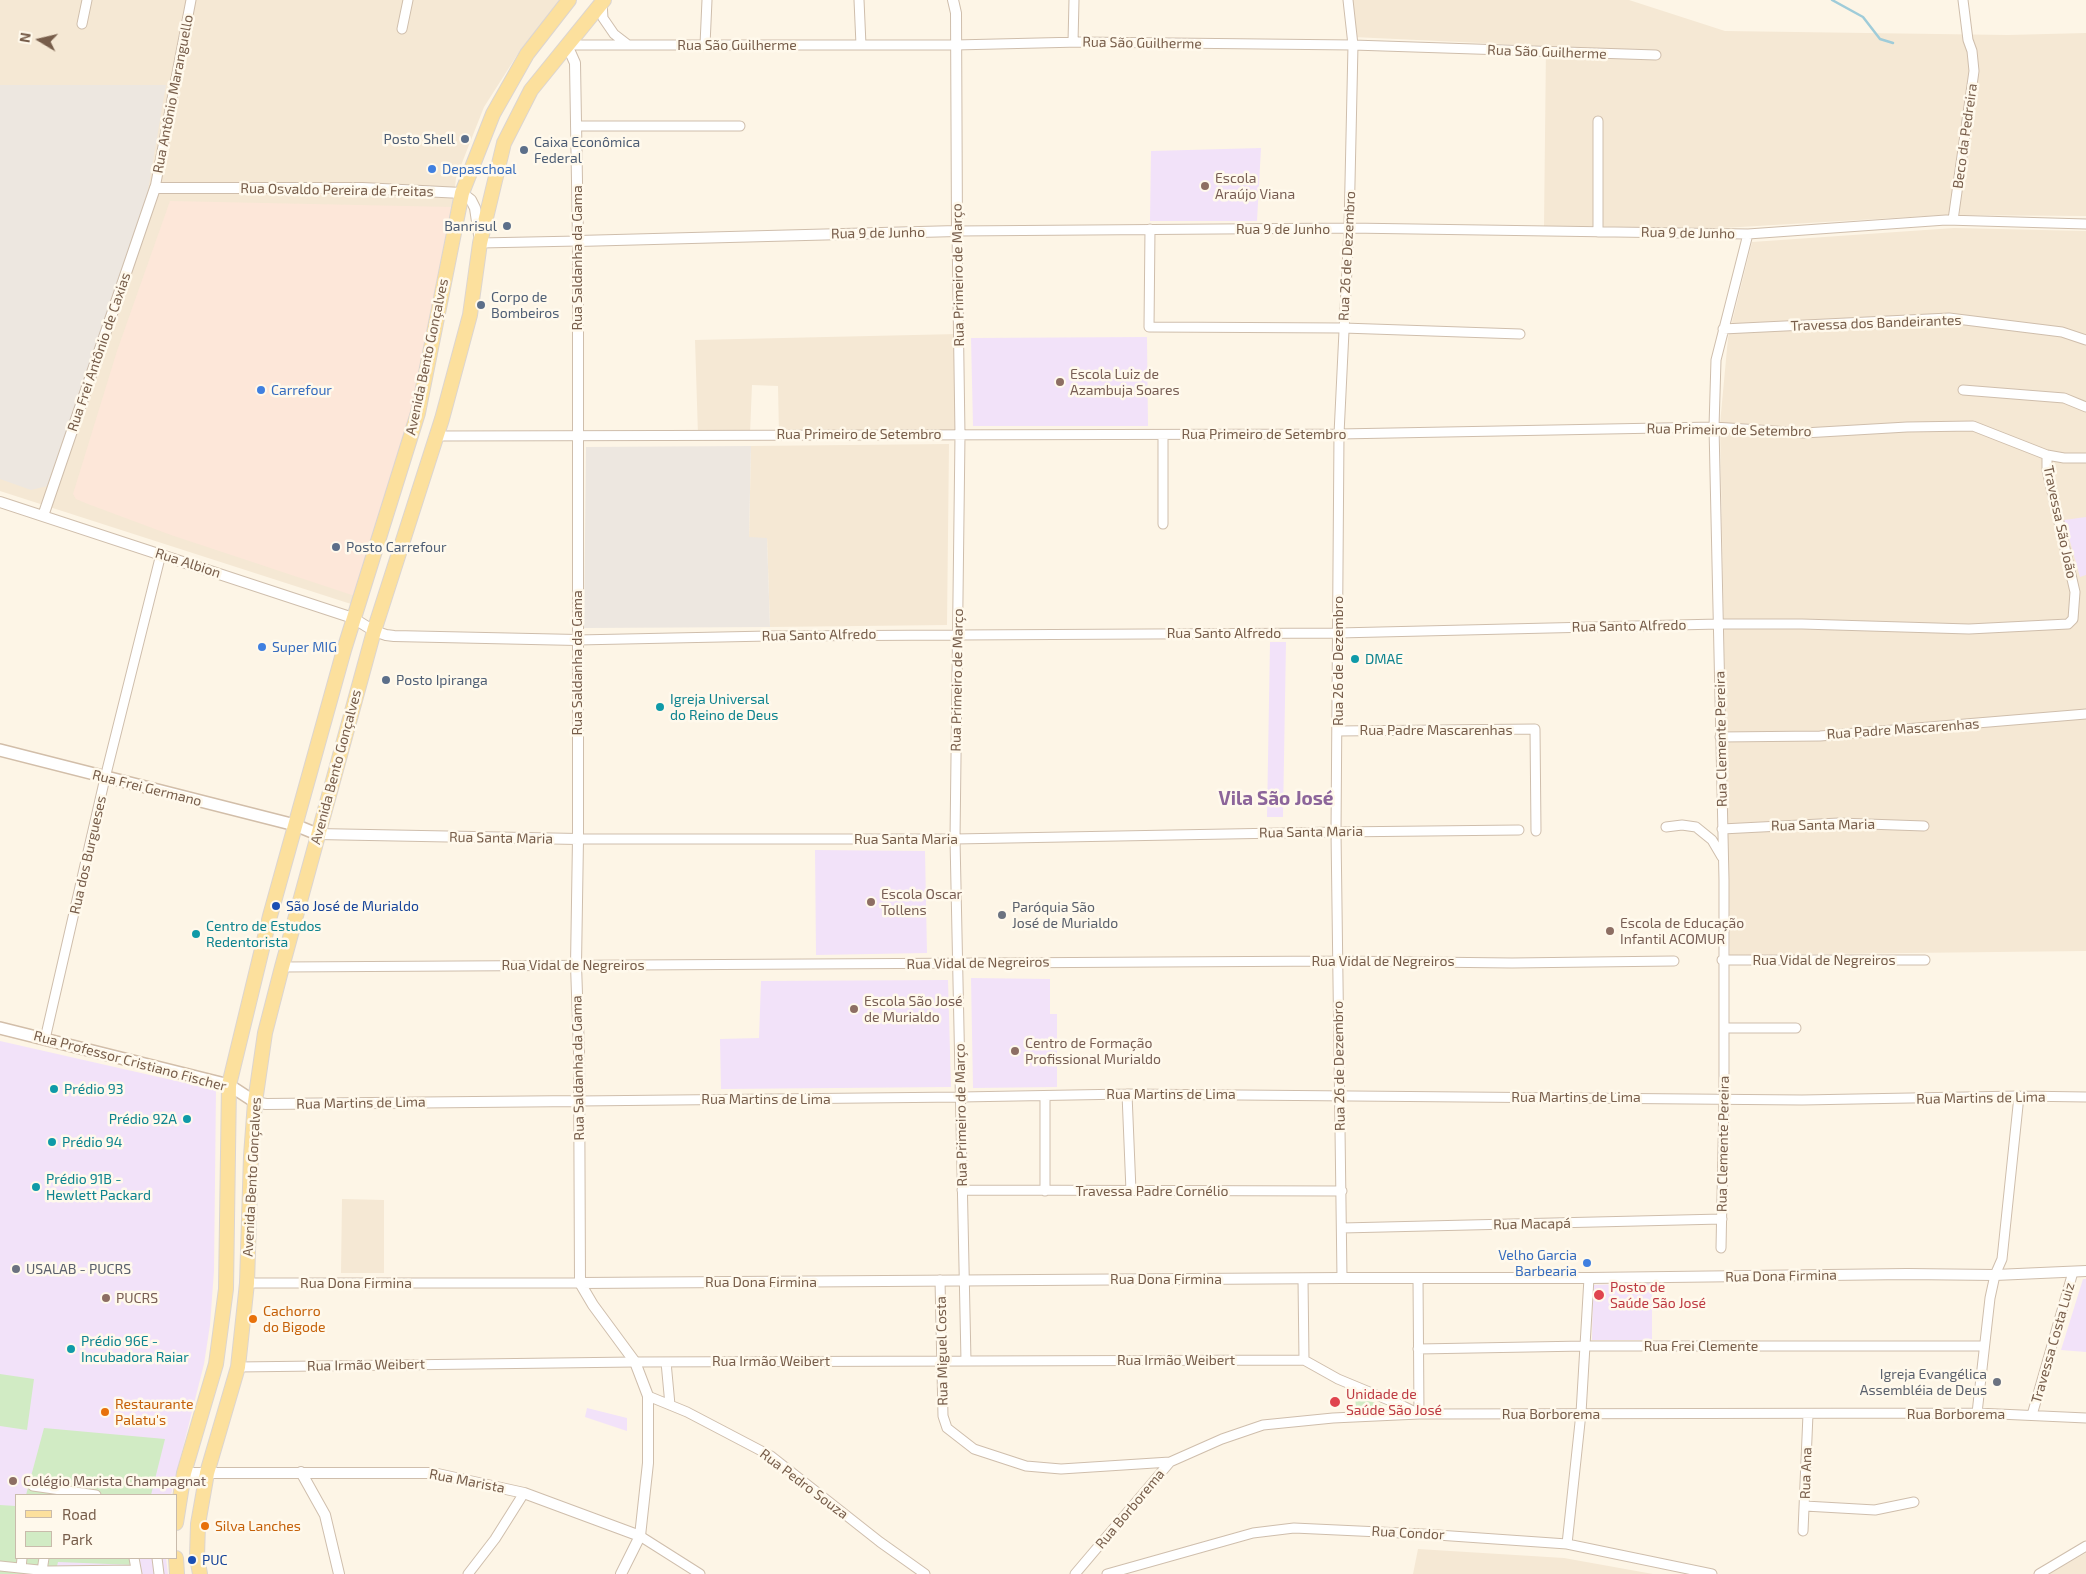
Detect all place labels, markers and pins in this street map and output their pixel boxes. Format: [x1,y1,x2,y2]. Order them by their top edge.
place label: Posto Shell [384,131,455,147]
marker: Posto Shell [459,133,471,145]
place label: Caixa Econômica Federal [534,134,640,166]
marker: Caixa Econômica Federal [518,144,530,156]
place label: Depaschoal [442,161,517,177]
marker: Depaschoal [426,163,438,175]
place label: Escola Araújo Viana [1215,170,1295,202]
marker: Escola Araújo Viana [1199,180,1211,192]
place label: Banrisul [444,218,497,234]
marker: Banrisul [501,220,513,232]
place label: Corpo de Bombeiros [491,289,559,322]
marker: Corpo de Bombeiros [475,299,487,311]
place label: Escola Luiz de Azambuja Soares [1070,366,1180,398]
marker: Escola Luiz de Azambuja Soares [1054,376,1066,388]
place label: Carrefour [271,382,332,398]
marker: Carrefour [255,384,267,396]
place label: Posto Carrefour [346,539,447,555]
marker: Posto Carrefour [330,541,342,553]
place label: Super MIG [272,639,337,655]
marker: Super MIG [256,641,268,653]
place label: DMAE [1365,651,1403,667]
marker: DMAE [1349,653,1361,665]
place label: Posto Ipiranga [396,672,488,688]
marker: Posto Ipiranga [380,674,392,686]
place label: Igreja Universal do Reino de Deus [670,691,778,724]
marker: Igreja Universal do Reino de Deus [654,701,666,713]
place label: Escola Oscar Tollens [881,886,962,919]
marker: Escola Oscar Tollens [865,896,877,908]
place label: São José de Murialdo [286,898,419,914]
place label: Paróquia São José de Murialdo [1012,899,1118,932]
marker: São José de Murialdo [270,900,282,912]
marker: Paróquia São José de Murialdo [996,909,1008,921]
place label: Escola de Educação Infantil ACOMUR [1620,915,1744,948]
place label: Centro de Estudos Redentorista [206,918,321,950]
marker: Escola de Educação Infantil ACOMUR [1604,925,1616,937]
marker: Centro de Estudos Redentorista [190,928,202,940]
place label: Escola São José de Murialdo [864,993,963,1026]
marker: Escola São José de Murialdo [848,1003,860,1015]
place label: Centro de Formação Profissional Murialdo [1025,1035,1161,1068]
marker: Centro de Formação Profissional Murialdo [1009,1045,1021,1057]
place label: Prédio 93 [64,1081,124,1097]
marker: Prédio 93 [48,1083,60,1095]
place label: Prédio 92A [109,1111,177,1127]
marker: Prédio 92A [181,1113,193,1125]
place label: Prédio 94 [62,1134,122,1150]
marker: Prédio 94 [46,1136,58,1148]
place label: Prédio 91B - Hewlett Packard [46,1171,151,1204]
marker: Prédio 91B - Hewlett Packard [30,1181,42,1193]
place label: Velho Garcia Barbearia [1498,1247,1577,1280]
marker: Velho Garcia Barbearia [1581,1257,1593,1269]
place label: USALAB - PUCRS [26,1261,131,1277]
marker: USALAB - PUCRS [10,1263,22,1275]
place label: Posto de Saúde São José [1610,1279,1706,1311]
marker: Posto de Saúde São José [1592,1288,1606,1302]
place label: PUCRS [116,1290,158,1306]
marker: PUCRS [100,1292,112,1304]
place label: Cachorro do Bigode [263,1303,325,1335]
marker: Cachorro do Bigode [247,1313,259,1325]
place label: Prédio 96E - Incubadora Raiar [81,1333,189,1365]
marker: Prédio 96E - Incubadora Raiar [65,1343,77,1355]
place label: Igreja Evangélica Assembléia de Deus [1860,1366,1987,1398]
marker: Igreja Evangélica Assembléia de Deus [1991,1376,2003,1388]
place label: Unidade de Saúde São José [1346,1386,1442,1418]
marker: Unidade de Saúde São José [1328,1395,1342,1409]
place label: Restaurante Palatu's [115,1396,193,1428]
marker: Restaurante Palatu's [99,1406,111,1418]
place label: Colégio Marista Champagnat [23,1473,206,1489]
marker: Colégio Marista Champagnat [7,1475,19,1487]
place label: Silva Lanches [215,1518,301,1534]
marker: Silva Lanches [199,1520,211,1532]
place label: PUC [202,1552,228,1568]
marker: PUC [186,1554,198,1566]

